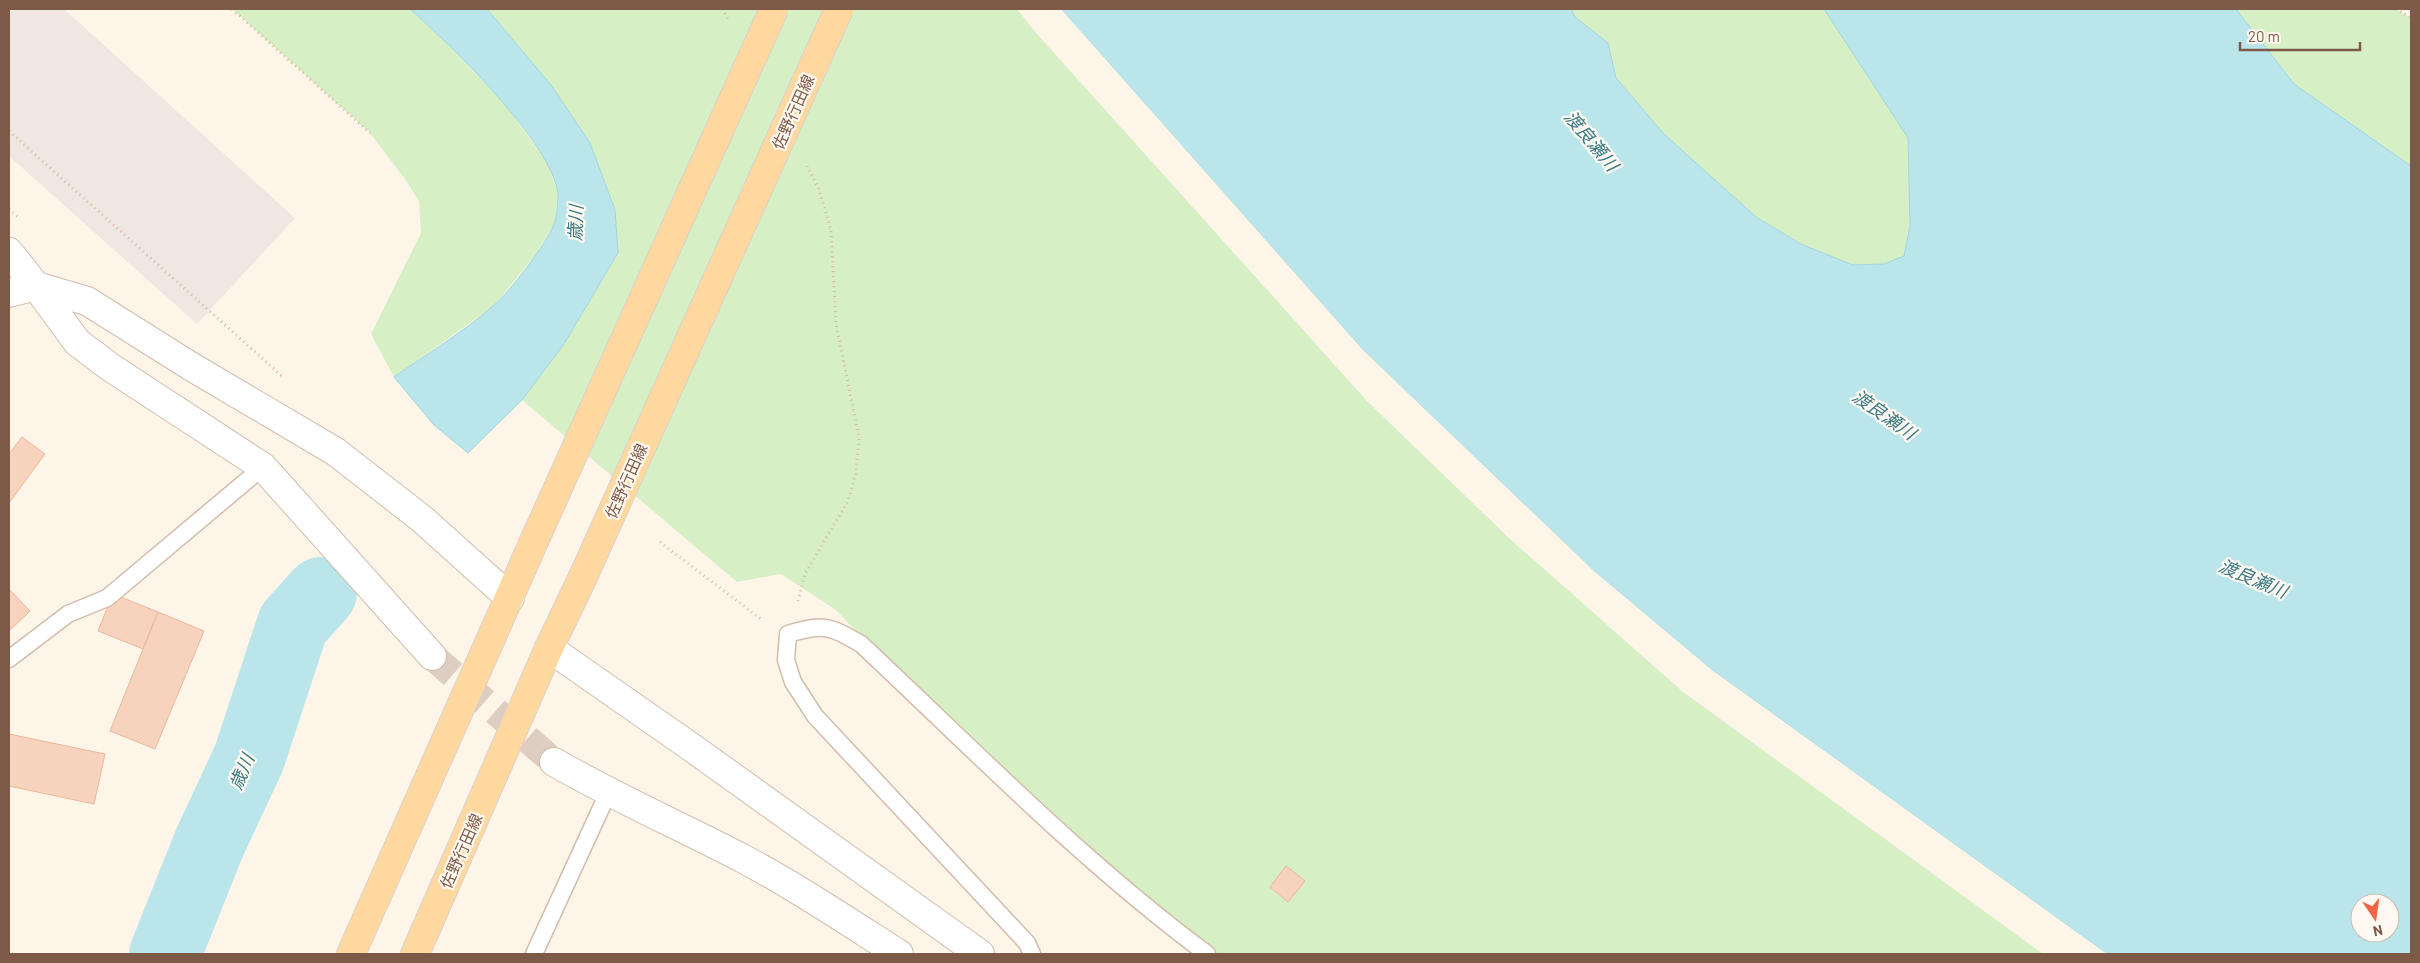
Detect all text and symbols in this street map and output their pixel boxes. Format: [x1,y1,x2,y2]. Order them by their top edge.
scale bar [2240,20,2360,52]
text: 20 m [2248,27,2280,45]
street label: 佐野行田線 [768,71,817,152]
water label: 渡良瀬川 [1560,106,1625,177]
water label: 歳川 [563,203,587,241]
water label: 渡良瀬川 [1849,385,1922,445]
street label: 佐野行田線 [601,440,650,521]
water label: 渡良瀬川 [2216,554,2293,603]
water label: 歳川 [224,749,259,792]
street label: 佐野行田線 [436,810,485,891]
north arrow [2350,893,2400,943]
text: N [2372,922,2384,940]

